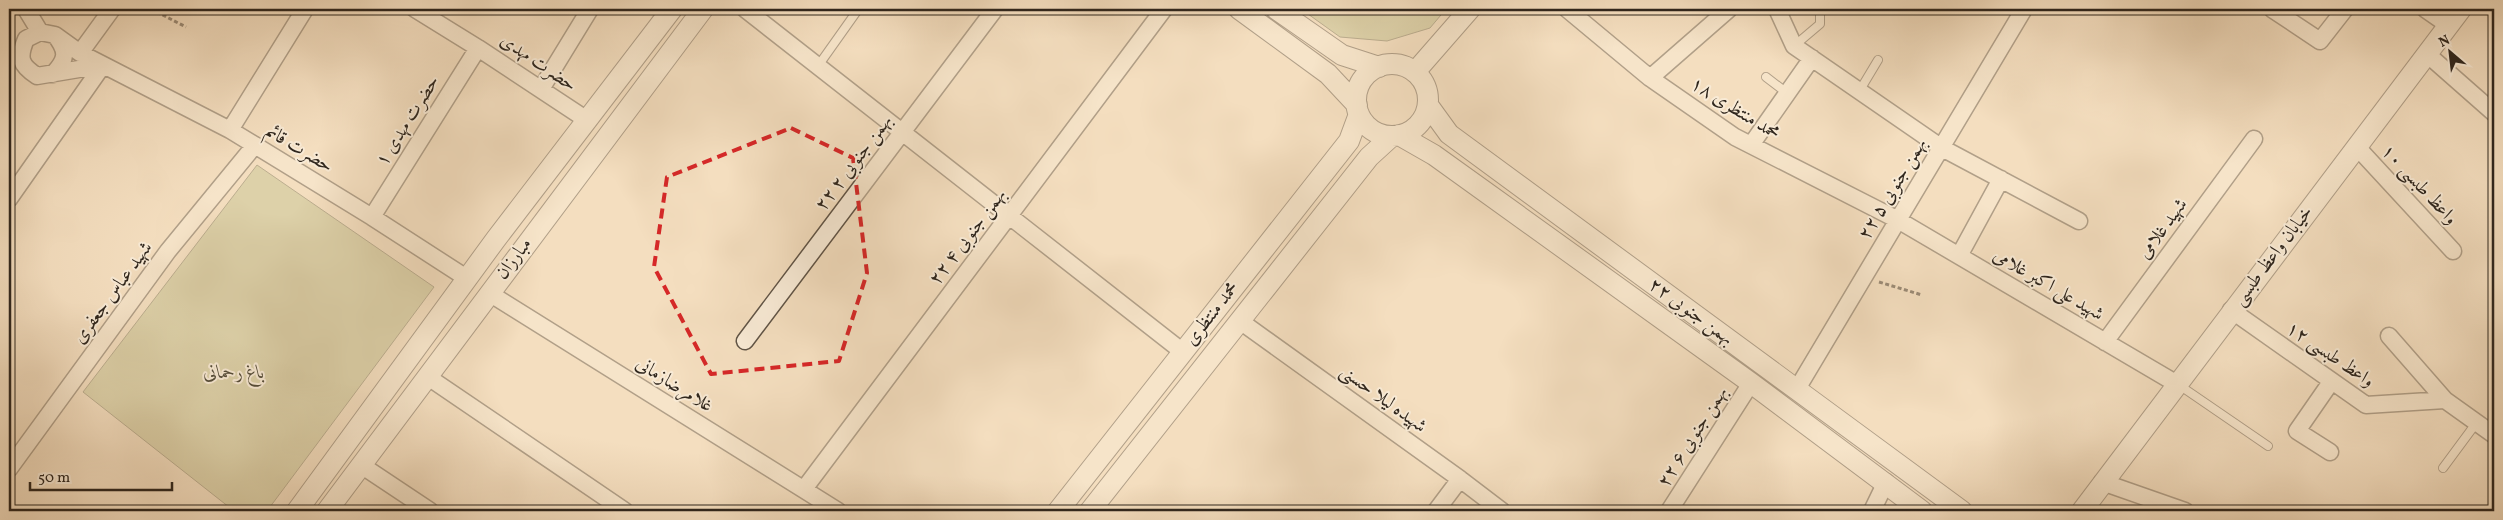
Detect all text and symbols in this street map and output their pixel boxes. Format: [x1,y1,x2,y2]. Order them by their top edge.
street label: حضرت مهدی [494,28,582,98]
north arrow [2426,28,2476,78]
text: N [2436,31,2454,53]
street label: حضرت مهدی ۱ [370,71,446,171]
street label: محمد منتظری ۱۸ [1685,71,1785,147]
street label: ۲۲ بهمن جنوبی ۲ [809,109,899,217]
street label: حضرت قائم [259,118,338,181]
street label: ۲۲ بهمن جنوبی ۵ [1852,133,1934,245]
street label: واعظ طبسی ۱۰ [2375,139,2463,231]
street label: ۲۲ بهمن جنوبی ۴ [923,183,1013,291]
street label: شهید غلامی [2132,193,2194,265]
street label: خیابان واعظ طبسی [2227,200,2319,312]
street label: مبارزان [490,233,538,285]
street label: شهید عباس جعفری [67,236,159,350]
street label: شهید علی اکبر غلامی [1988,243,2108,327]
street label: ۲۲ بهمن جنوبی [1643,272,1739,352]
street label: محمد منتظری [1179,276,1245,351]
street label: واعظ طبسی ۱۲ [2281,316,2379,394]
street label: غلامرضازمانی [630,351,718,419]
street label: شهیده لیلا حسنی [1334,359,1432,439]
park label: باغ رحمانی [203,360,265,387]
street label: ۲۲ بهمن جنوبی ۶ [1652,382,1734,492]
scale bar [30,460,172,492]
text: 50 m [38,468,70,489]

